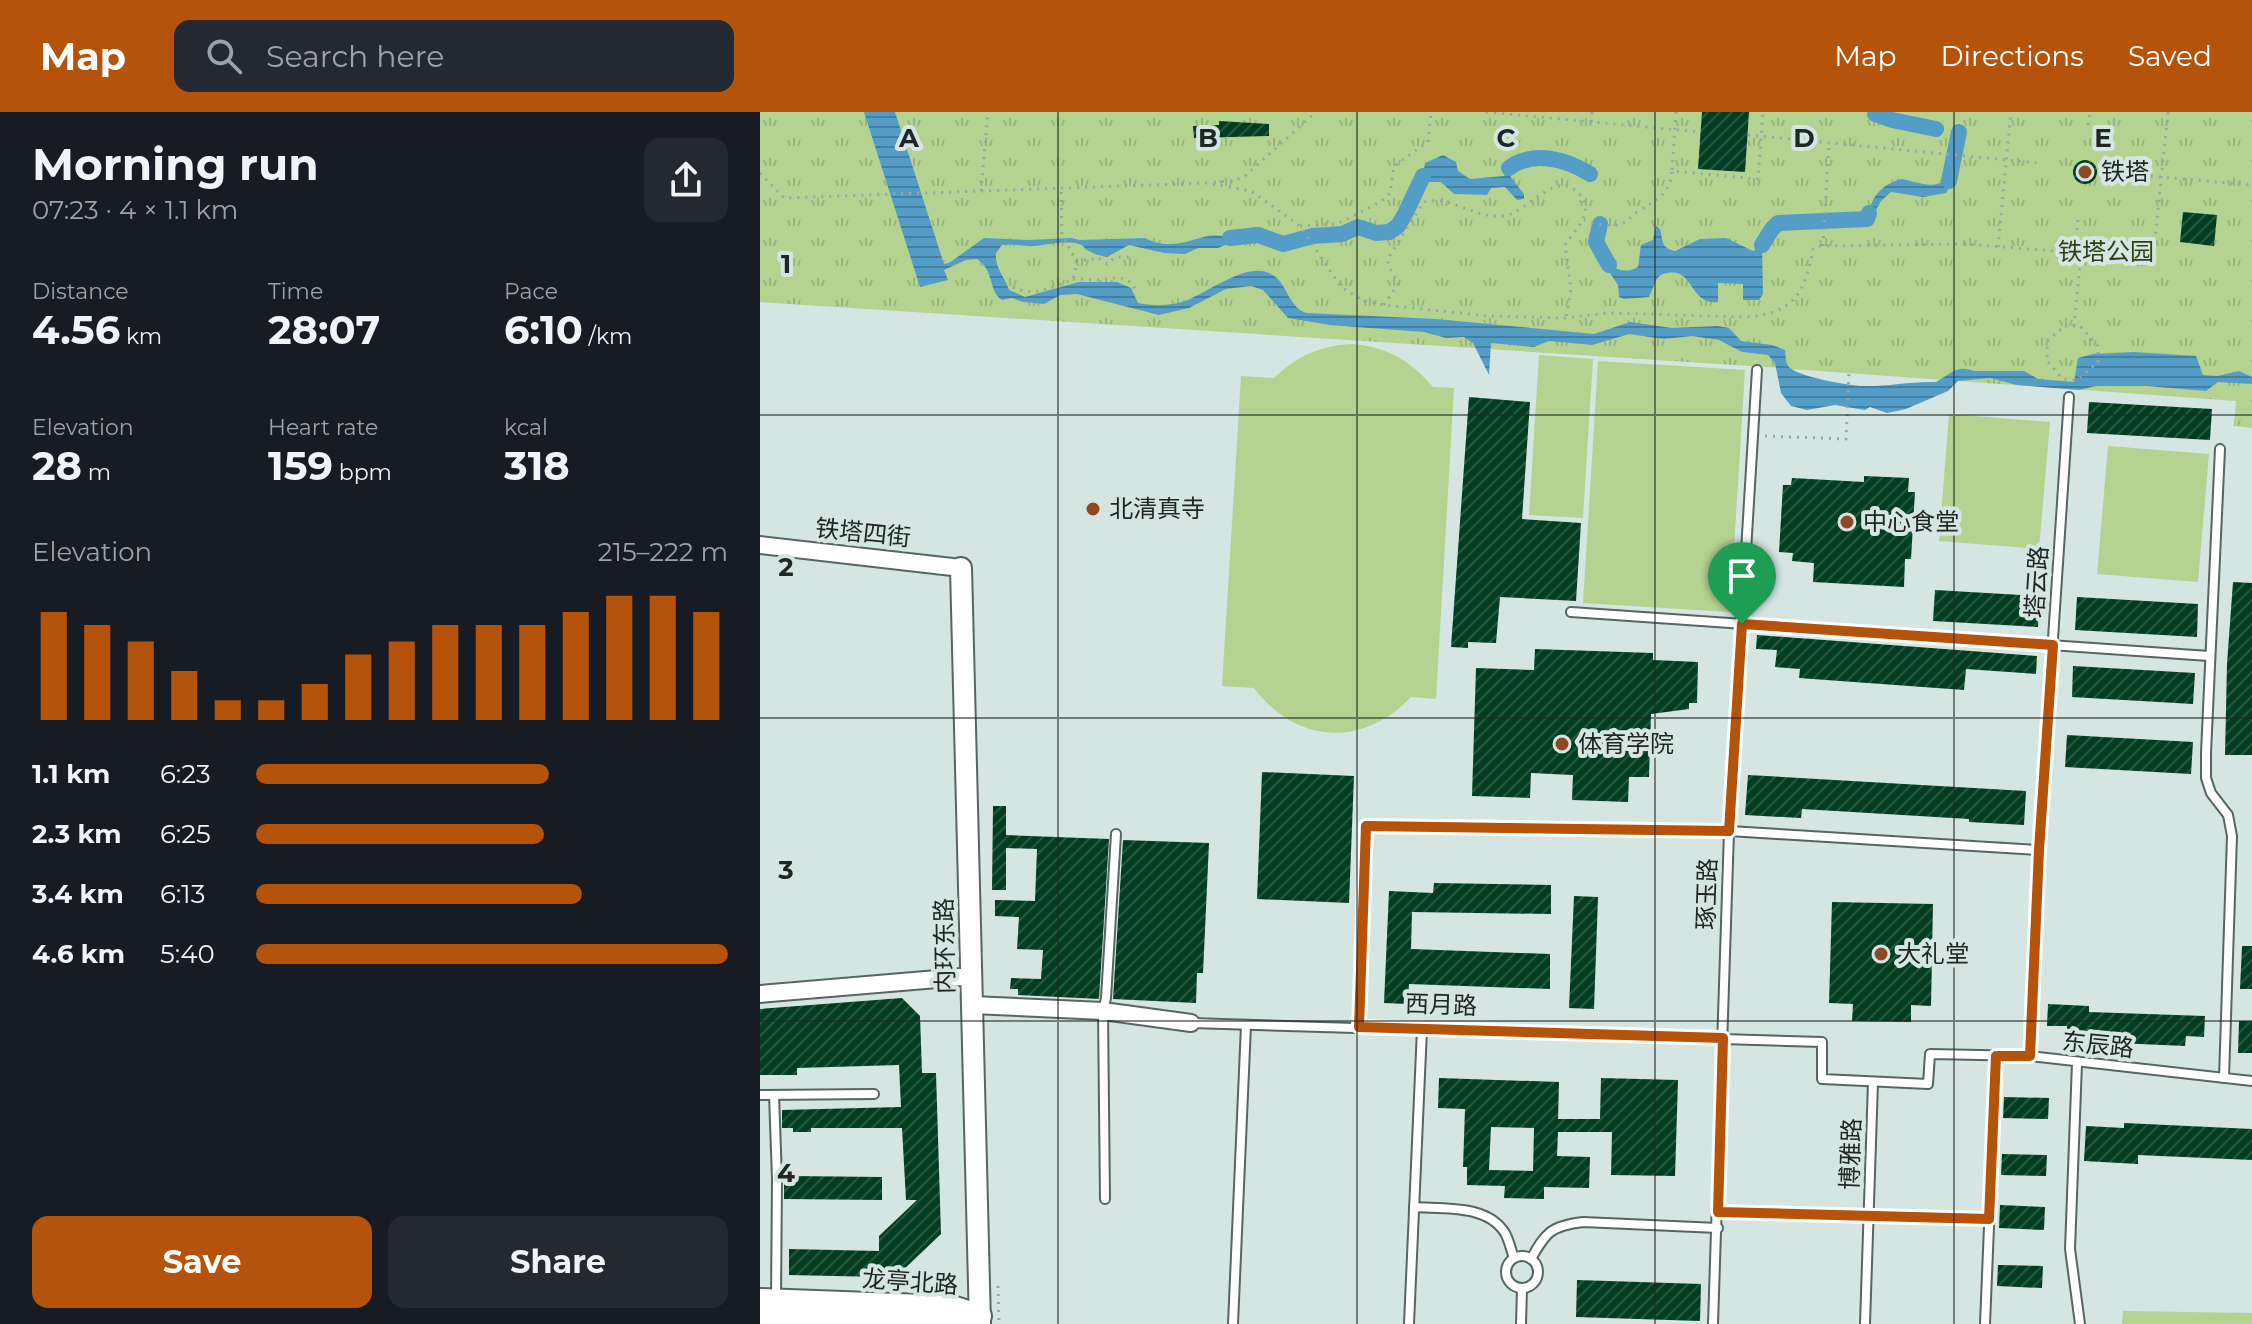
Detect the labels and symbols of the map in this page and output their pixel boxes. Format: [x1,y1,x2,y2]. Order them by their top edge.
text: A [898,122,920,154]
text: B [1198,122,1218,154]
text: C [1497,122,1516,154]
text: D [1793,122,1815,154]
text: E [2094,122,2112,154]
place label: 铁塔 [2101,157,2149,186]
marker: 铁塔 [2076,163,2094,181]
park label: 铁塔公园 [2058,237,2154,266]
text: 1 [781,248,791,280]
place label: 北清真寺 [1109,494,1205,523]
marker: 北清真寺 [1084,500,1102,518]
place label: 中心食堂 [1863,507,1959,536]
street label: 铁塔四街 [814,513,912,552]
marker: 中心食堂 [1838,513,1856,531]
pin [1708,542,1776,624]
street label: 塔云路 [2020,545,2053,619]
text: 2 [778,551,794,583]
place label: 体育学院 [1578,729,1674,758]
marker: 体育学院 [1553,735,1571,753]
text: 3 [777,854,794,886]
street label: 琢玉路 [1691,857,1722,930]
street label: 内环东路 [929,898,960,994]
place label: 大礼堂 [1897,939,1969,968]
marker: 大礼堂 [1872,945,1890,963]
street label: 西月路 [1405,989,1478,1020]
street label: 东辰路 [2061,1026,2135,1063]
street label: 博雅路 [1835,1117,1866,1190]
text: 4 [777,1157,795,1189]
street label: 龙亭北路 [861,1264,959,1299]

